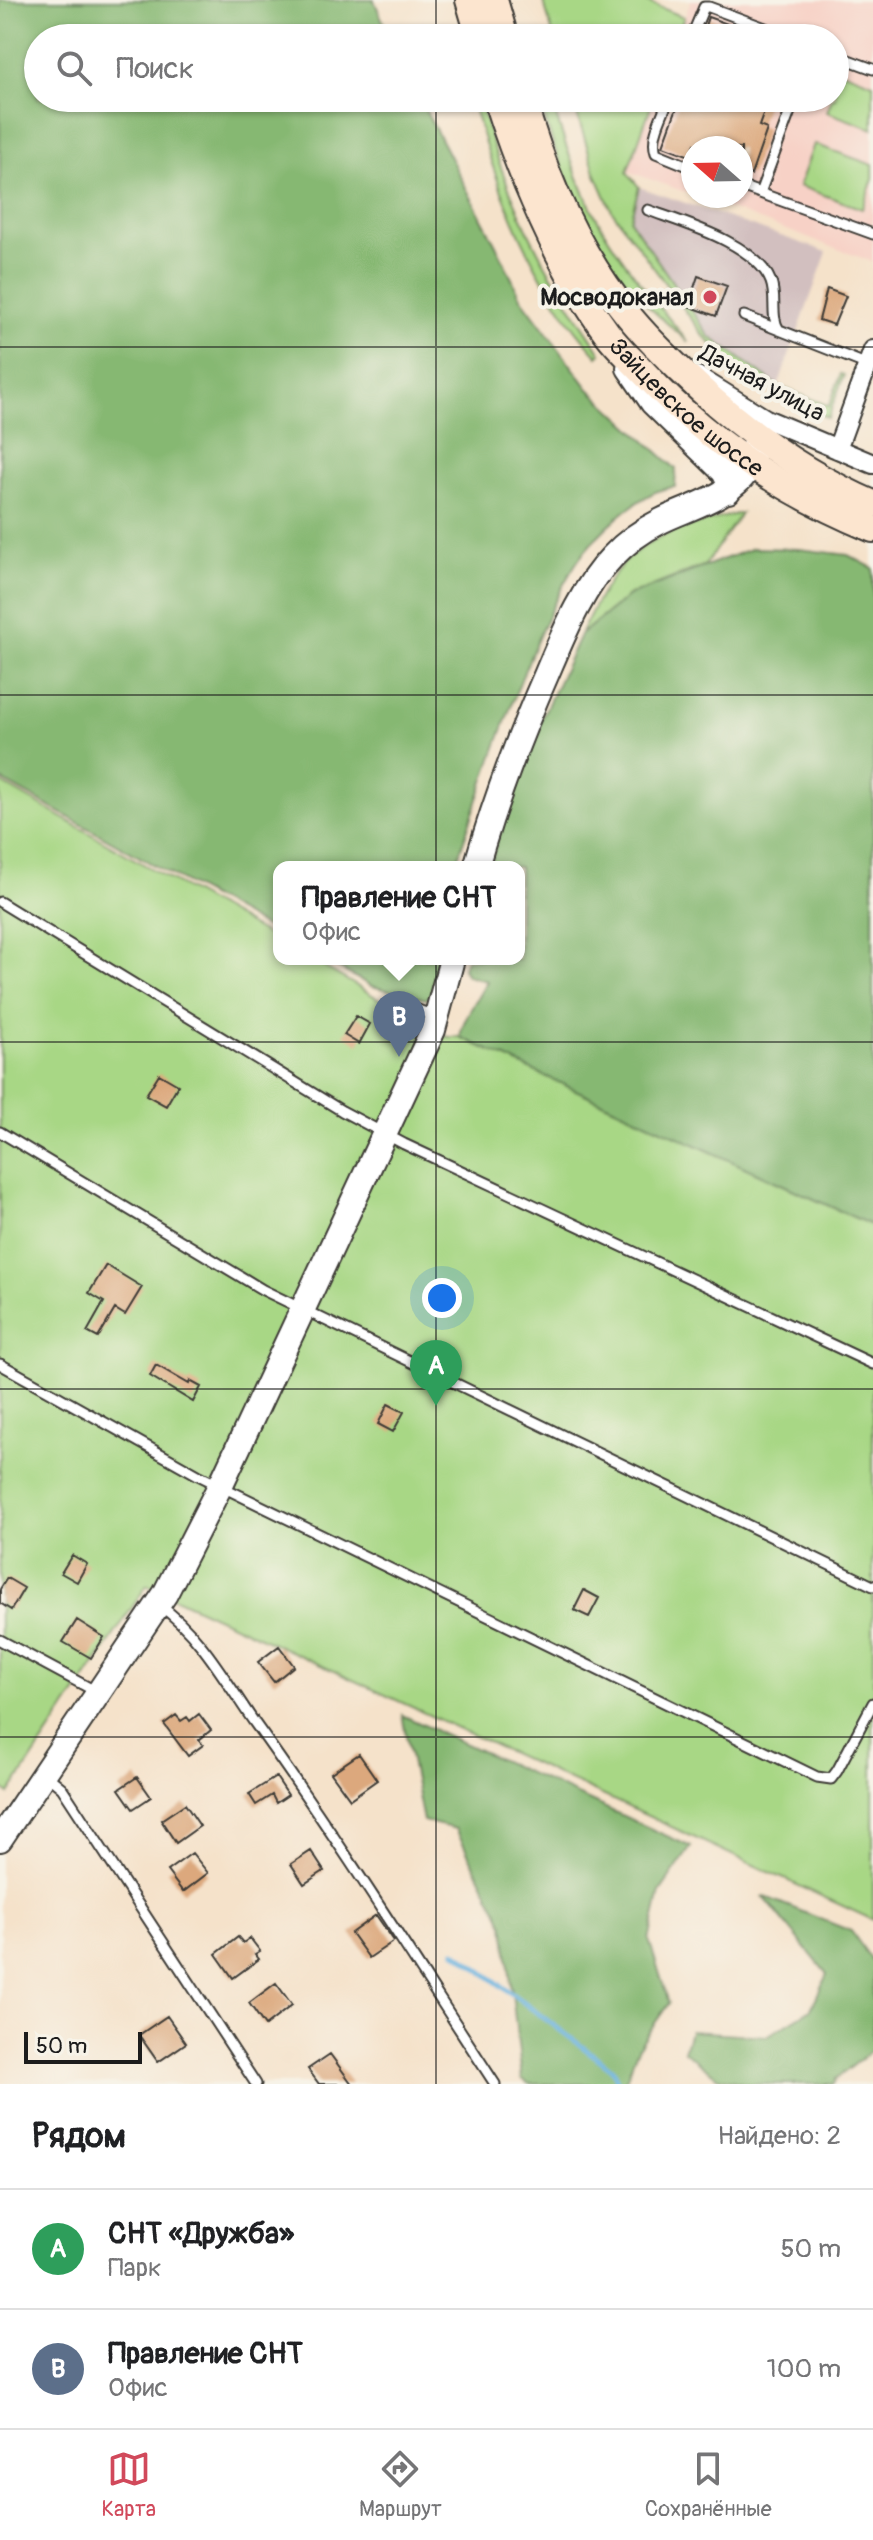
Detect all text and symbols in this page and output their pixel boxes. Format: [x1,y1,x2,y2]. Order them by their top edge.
search box [24,24,849,112]
icon: search [52,46,96,90]
text: Поиск [116,50,194,87]
north arrow [681,136,753,208]
place label: Мосводоканал [540,283,694,312]
marker: Мосводоканал [701,288,719,306]
street label: Зайцевское шоссе [603,332,769,483]
street label: Дачная улица [694,338,829,428]
popup [273,861,525,965]
text: Правление СНТ [301,879,497,916]
text: Офис [301,916,361,948]
pin: B [373,991,425,1057]
your location [422,1278,462,1318]
pin: A [410,1340,462,1406]
scale bar [24,2028,142,2064]
text: 50 m [36,2032,87,2060]
text: Рядом [32,2115,126,2158]
text: Найдено: 2 [717,2120,841,2152]
text: СНТ «Дружба» [108,2215,294,2252]
text: A [50,2233,66,2265]
text: 50 m [780,2233,841,2265]
text: Парк [108,2252,161,2284]
text: Правление СНТ [108,2335,303,2372]
text: B [51,2353,65,2385]
text: 100 m [767,2353,841,2385]
text: Офис [108,2372,168,2404]
tab: Карта [101,2447,156,2523]
tab: Маршрут [359,2447,442,2523]
tab: Сохранённые [645,2447,772,2523]

